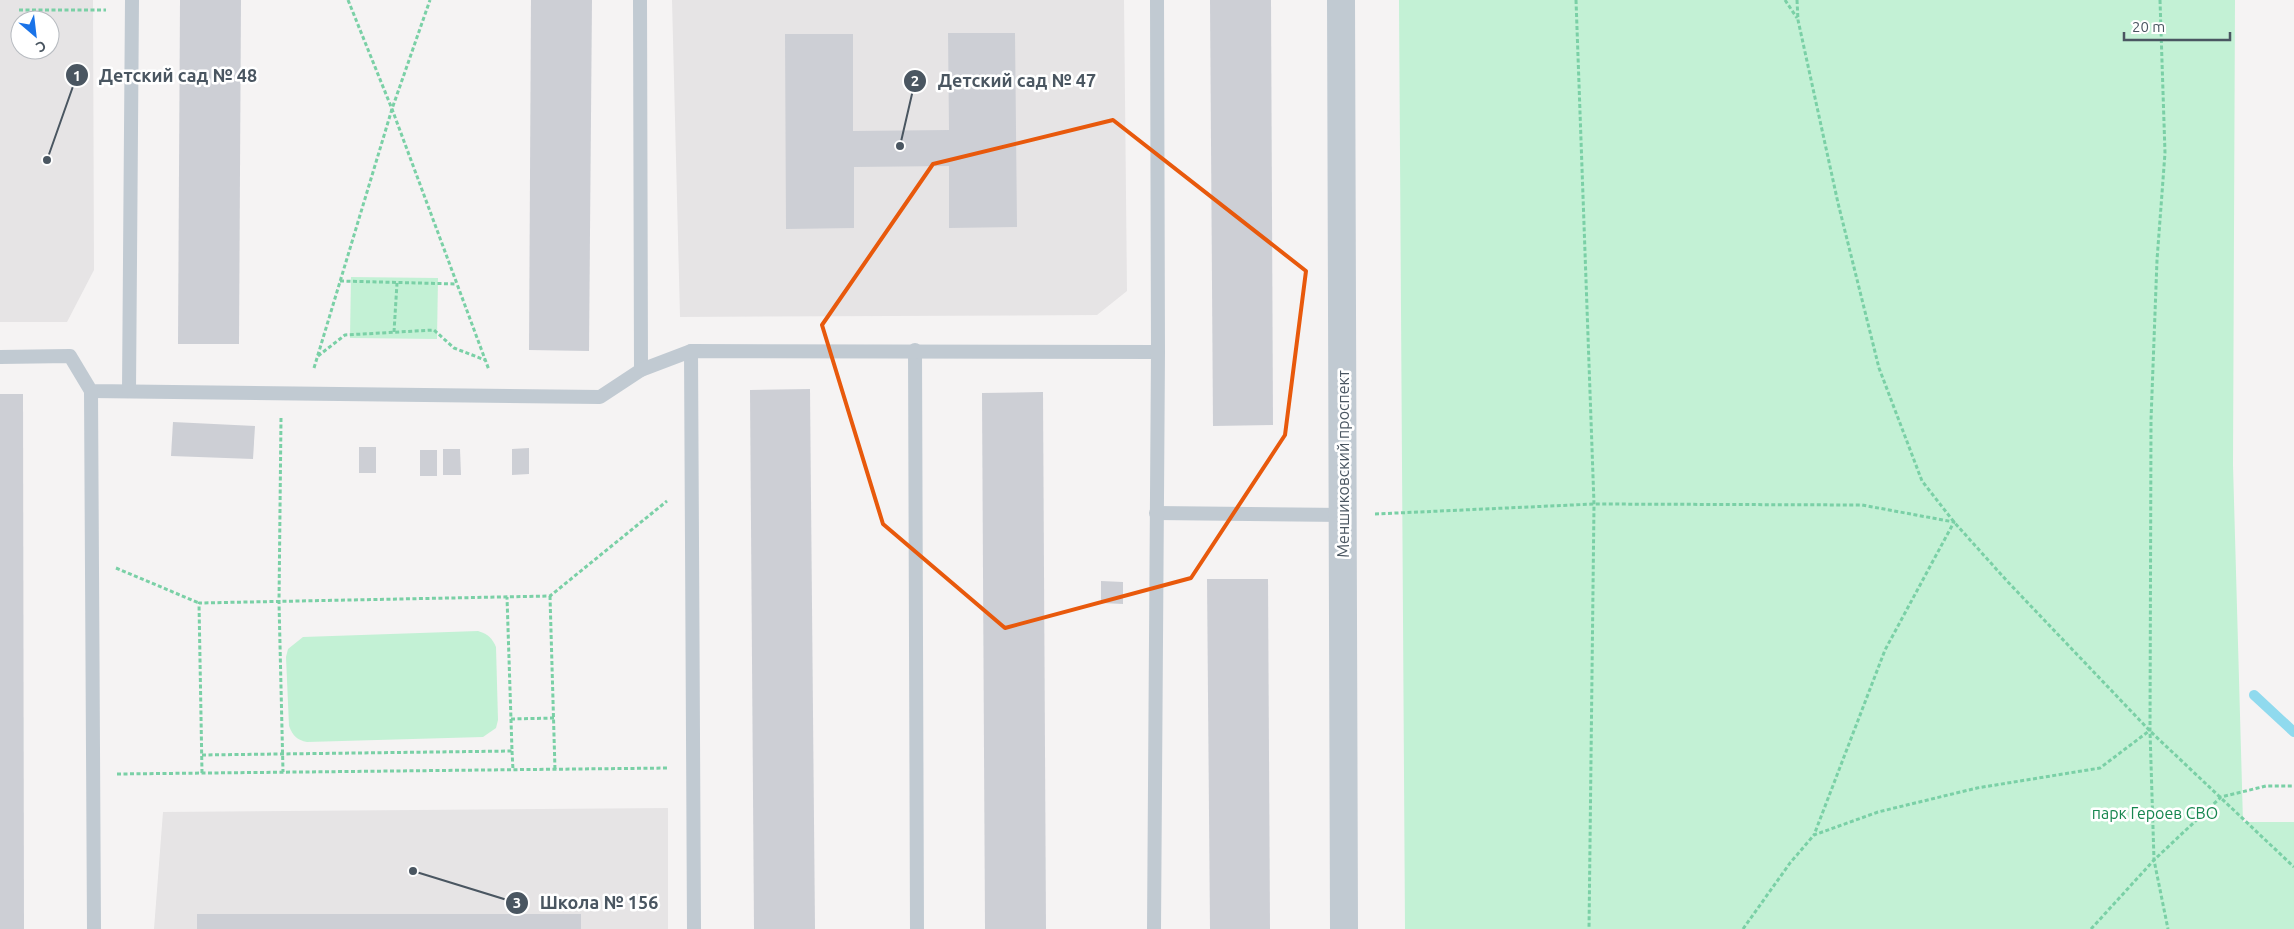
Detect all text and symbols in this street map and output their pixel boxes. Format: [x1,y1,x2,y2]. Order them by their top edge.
north arrow [10,10,60,60]
scale bar [2124,10,2230,42]
text: 20 m [2132,18,2165,35]
text: С [33,37,49,56]
callout: Детский сад № 48 [64,59,267,92]
callout: Детский сад № 47 [903,64,1106,97]
text: Детский сад № 48 [99,65,257,85]
text: 1 [73,67,81,84]
text: Детский сад № 47 [938,70,1096,90]
text: 2 [911,72,919,89]
street label: Меншиковский проспект [1334,370,1352,558]
park label: парк Героев СВО [2092,804,2218,822]
callout: Школа № 156 [505,887,668,920]
text: Школа № 156 [540,892,658,912]
text: 3 [513,894,521,911]

